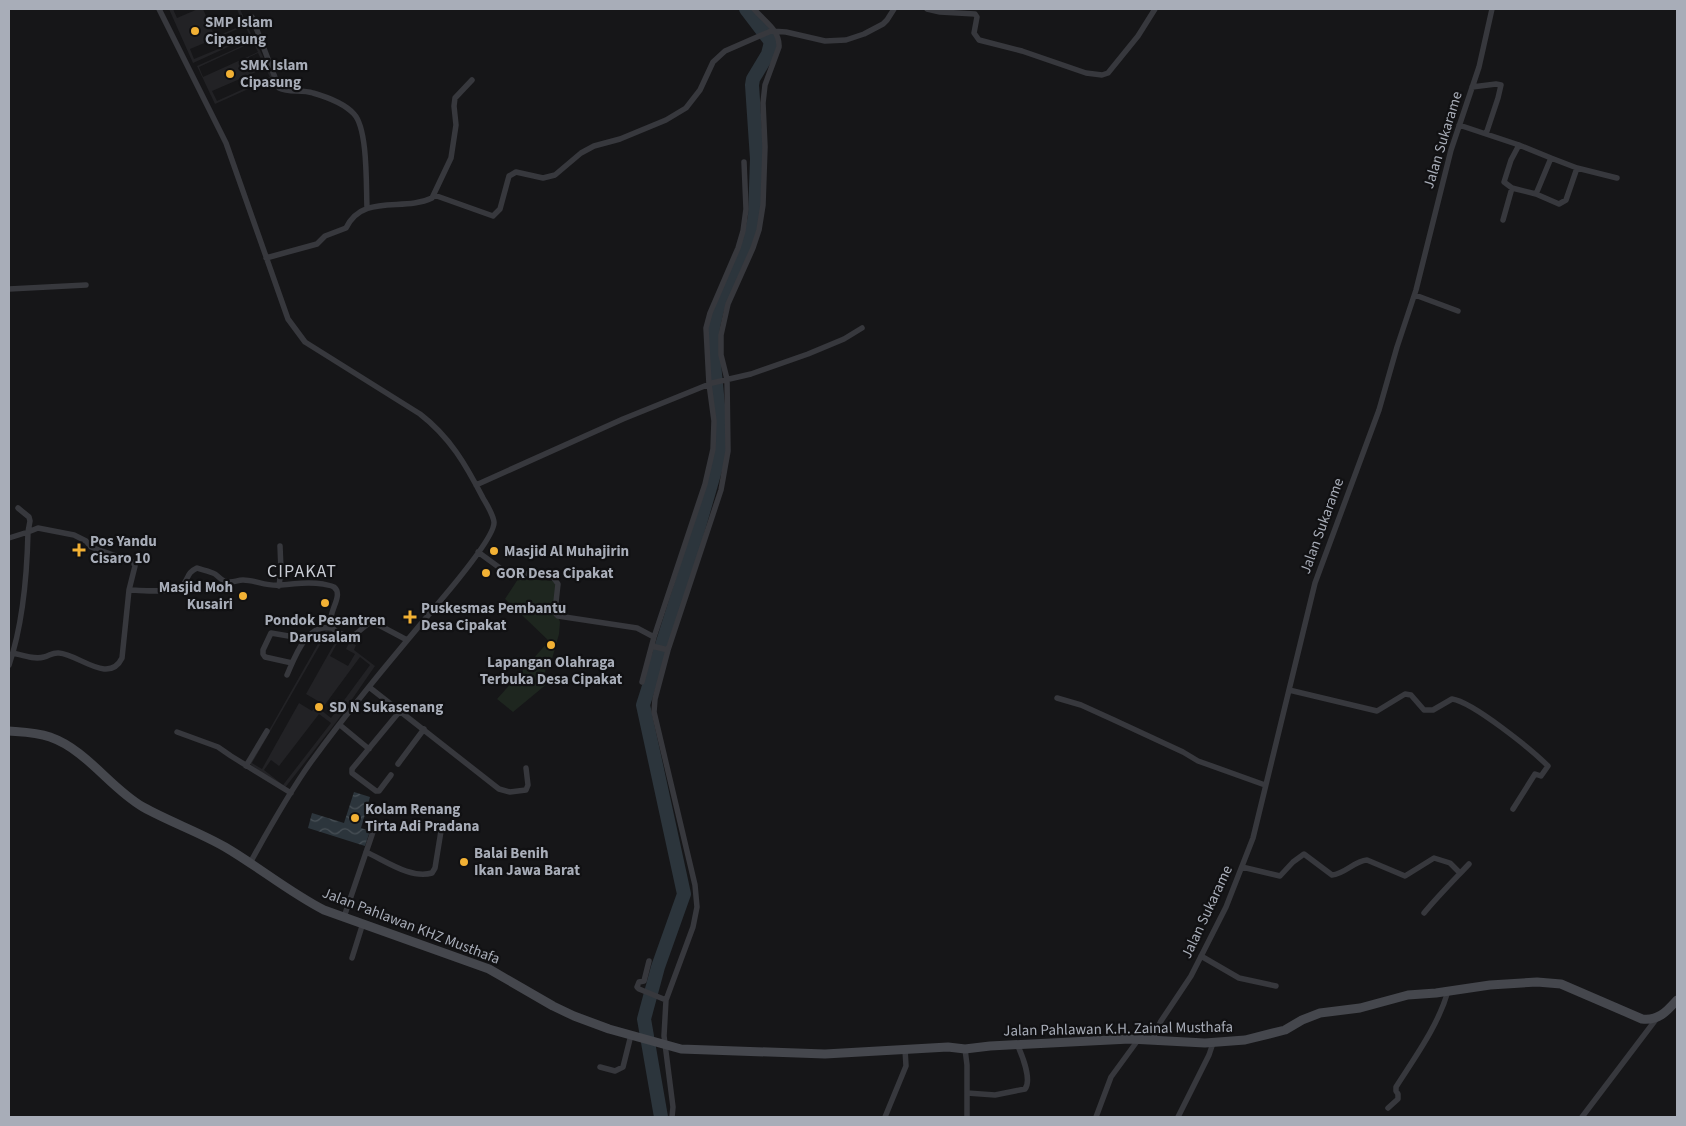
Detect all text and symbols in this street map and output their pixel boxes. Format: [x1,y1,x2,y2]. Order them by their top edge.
place label: SMP Islam Cipasung [205,12,273,50]
marker: SMP Islam Cipasung [189,25,201,37]
place label: SMK Islam Cipasung [240,55,308,93]
marker: SMK Islam Cipasung [224,68,236,80]
street label: Jalan Sukarame [1418,89,1468,191]
street label: Jalan Sukarame [1295,475,1349,577]
place label: Pos Yandu Cisaro 10 [90,531,157,569]
place label: Masjid Al Muhajirin [504,541,629,562]
marker: Pos Yandu Cisaro 10 [72,543,86,557]
marker: Masjid Al Muhajirin [488,545,500,557]
district label: CIPAKAT [267,559,337,584]
place label: GOR Desa Cipakat [496,563,614,584]
marker: GOR Desa Cipakat [480,567,492,579]
place label: Masjid Moh Kusairi [159,577,233,615]
marker: Masjid Moh Kusairi [237,590,249,602]
marker: Pondok Pesantren Darusalam [319,597,331,609]
place label: Puskesmas Pembantu Desa Cipakat [421,598,566,636]
place label: Pondok Pesantren Darusalam [264,610,386,648]
marker: Puskesmas Pembantu Desa Cipakat [403,610,417,624]
marker: Lapangan Olahraga Terbuka Desa Cipakat [545,639,557,651]
place label: Lapangan Olahraga Terbuka Desa Cipakat [480,652,623,690]
place label: SD N Sukasenang [329,697,443,718]
marker: SD N Sukasenang [313,701,325,713]
place label: Kolam Renang Tirta Adi Pradana [365,799,480,837]
marker: Kolam Renang Tirta Adi Pradana [349,812,361,824]
place label: Balai Benih Ikan Jawa Barat [474,843,580,881]
marker: Balai Benih Ikan Jawa Barat [458,856,470,868]
street label: Jalan Sukarame [1176,862,1238,962]
street label: Jalan Pahlawan KHZ Musthafa [319,882,503,970]
street label: Jalan Pahlawan K.H. Zainal Musthafa [1003,1016,1233,1042]

